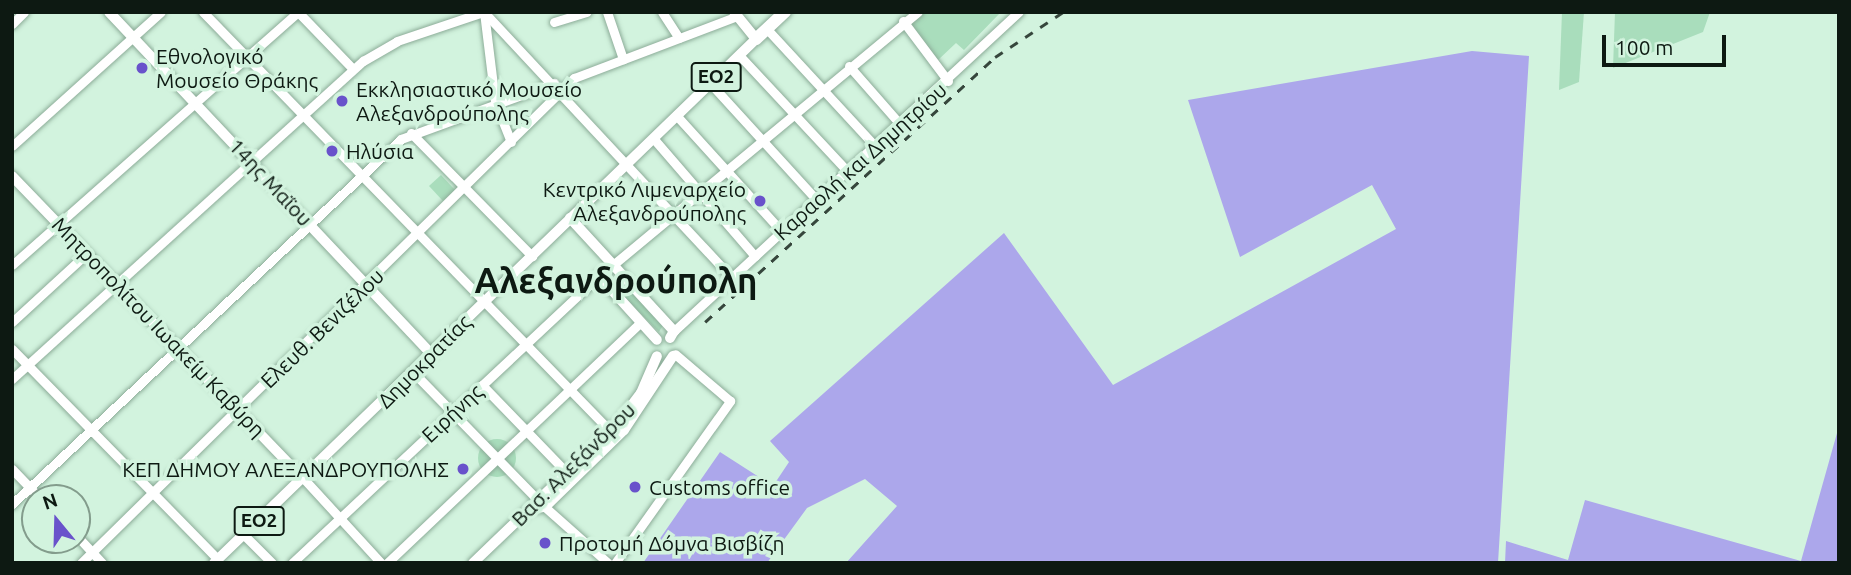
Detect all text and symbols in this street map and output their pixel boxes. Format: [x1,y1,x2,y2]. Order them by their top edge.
scale bar [1606,21,1730,65]
text: 100 m [1615,35,1673,59]
place label: Εθνολογικό Μουσείο Θράκης [156,43,318,93]
marker: Εθνολογικό Μουσείο Θράκης [134,60,150,76]
road number: ΕΟ2 [690,61,742,92]
place label: Εκκλησιαστικό Μουσείο Αλεξανδρούπολης [356,76,582,126]
street label: Καραολή και Δημητρίου [768,77,952,245]
marker: Εκκλησιαστικό Μουσείο Αλεξανδρούπολης [334,93,350,109]
street label: 14ης Μαΐου [224,133,318,231]
place label: Ηλύσια [346,138,414,164]
marker: Ηλύσια [324,143,340,159]
place label: Κεντρικό Λιμεναρχείο Αλεξανδρούπολης [543,176,746,226]
marker: Κεντρικό Λιμεναρχείο Αλεξανδρούπολης [752,193,768,209]
street label: Μητροπολίτου Ιωακείμ Καβύρη [47,212,271,442]
district label: Αλεξανδρούπολη [475,259,757,301]
street label: Ελευθ. Βενιζέλου [255,263,389,393]
street label: Δημοκρατίας [372,309,476,413]
street label: Ειρήνης [416,378,488,448]
street label: Βασ. Αλεξάνδρου [506,397,640,531]
place label: ΚΕΠ ΔΗΜΟΥ ΑΛΕΞΑΝΔΡΟΥΠΟΛΗΣ [122,456,449,482]
marker: ΚΕΠ ΔΗΜΟΥ ΑΛΕΞΑΝΔΡΟΥΠΟΛΗΣ [455,461,471,477]
place label: Customs office [649,474,790,500]
marker: Customs office [627,479,643,495]
north arrow [21,484,91,554]
text: N [40,488,60,514]
road number: ΕΟ2 [233,506,285,536]
place label: Προτομή Δόμνα Βισβίζη [559,530,785,556]
marker: Προτομή Δόμνα Βισβίζη [537,535,553,551]

